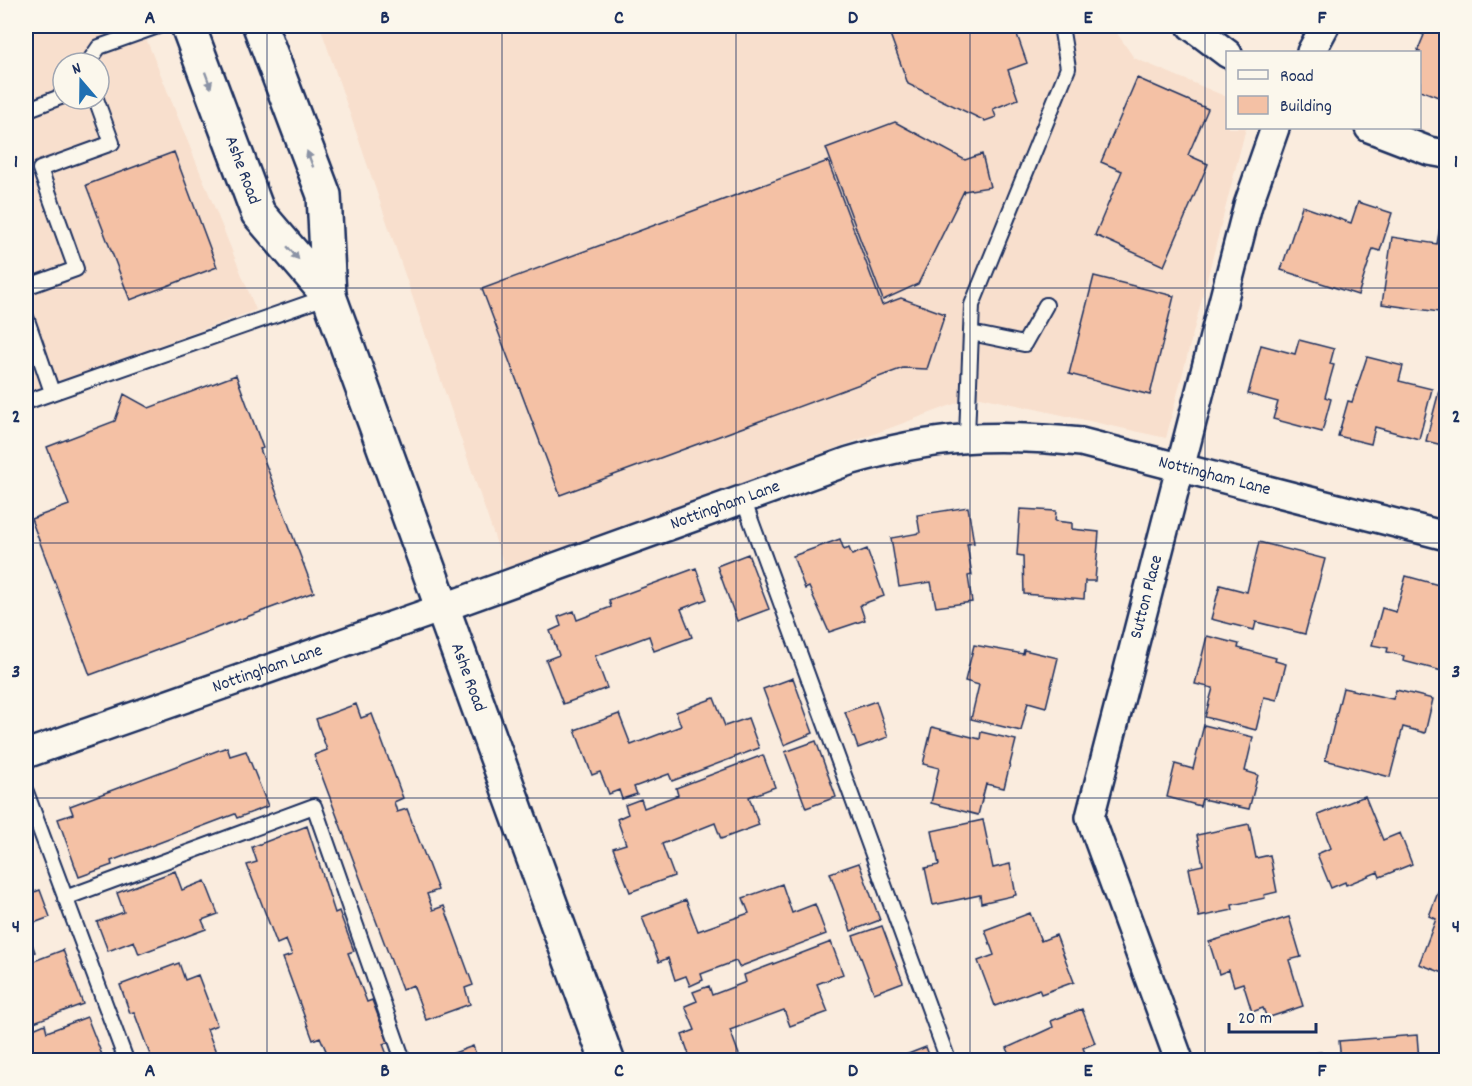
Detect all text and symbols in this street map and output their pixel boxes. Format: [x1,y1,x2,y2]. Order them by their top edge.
text: A [145,5,156,33]
text: B [380,5,390,33]
text: C [614,5,624,33]
text: D [848,5,859,33]
text: E [1083,5,1093,33]
text: F [1318,5,1328,33]
north arrow [51,51,111,111]
legend [1226,51,1421,129]
text: N [69,57,84,81]
text: Road [1280,65,1314,90]
one-way arrow [204,71,214,89]
text: Building [1280,95,1332,120]
street label: Ashe Road [218,132,266,208]
text: 1 [14,149,18,177]
text: 1 [1454,149,1458,177]
one-way arrow [305,150,315,168]
one-way arrow [286,246,300,261]
text: 2 [12,404,20,432]
text: 2 [1452,404,1460,432]
street label: Nottingham Lane [1156,450,1273,503]
street label: Nottingham Lane [667,474,784,537]
street label: Sutton Place [1124,552,1170,642]
street label: Nottingham Lane [209,638,326,700]
street label: Ashe Road [444,640,492,715]
text: 3 [12,659,20,687]
text: 3 [1452,659,1460,687]
text: 4 [12,914,20,942]
text: 4 [1452,914,1460,942]
scale bar [1229,996,1316,1034]
text: 20 m [1238,1007,1272,1032]
text: A [145,1058,156,1086]
text: B [380,1058,390,1086]
text: C [614,1058,624,1086]
text: D [848,1058,859,1086]
text: E [1083,1058,1093,1086]
text: F [1318,1058,1328,1086]

